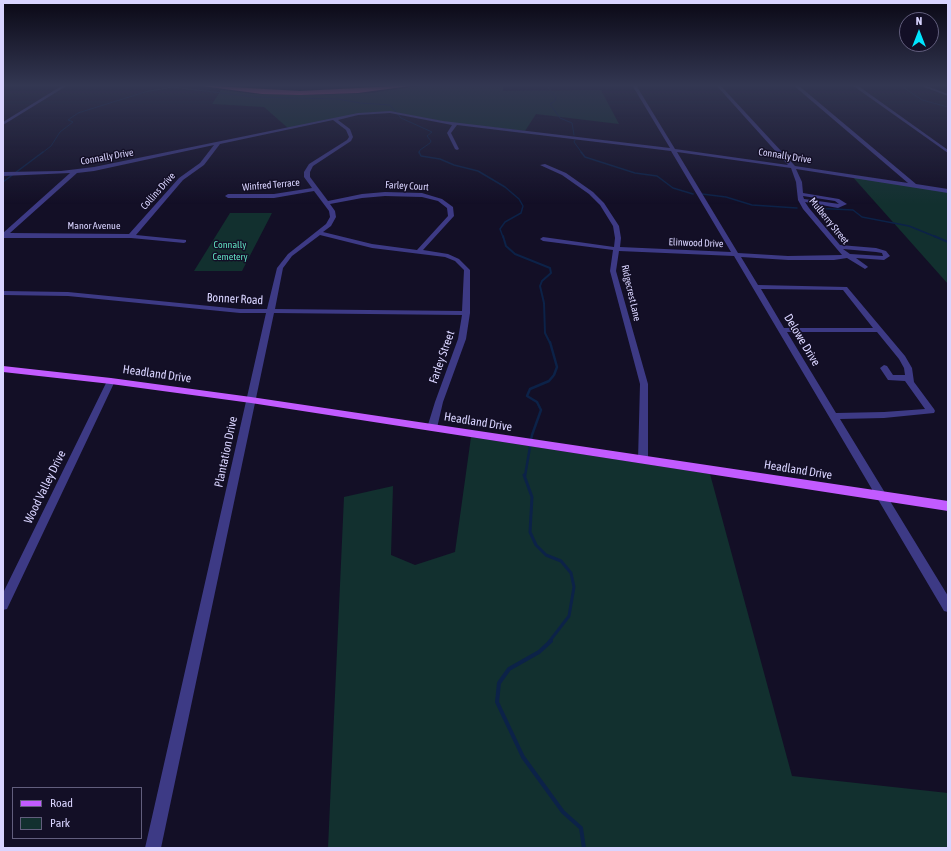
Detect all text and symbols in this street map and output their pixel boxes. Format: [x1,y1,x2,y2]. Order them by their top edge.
north arrow [899,12,939,52]
text: N [916,15,922,27]
street label: Connally Drive [80,146,134,168]
street label: Connally Drive [758,146,812,166]
street label: Collins Drive [138,170,178,212]
street label: Winfred Terrace [242,177,300,193]
street label: Farley Court [385,179,429,193]
street label: Mulberry Street [806,195,852,247]
street label: Manor Avenue [68,220,120,232]
street label: Elinwood Drive [668,236,724,250]
park label: Connally Cemetery [212,239,248,262]
street label: Ridgecrest Lane [619,264,643,322]
street label: Bonner Road [206,290,264,308]
street label: Delowe Drive [781,311,823,369]
street label: Farley Street [426,329,458,385]
street label: Headland Drive [122,362,192,386]
street label: Headland Drive [443,410,513,434]
street label: Plantation Drive [211,415,241,489]
street label: Wood Valley Drive [21,448,69,526]
street label: Headland Drive [763,458,833,482]
legend [12,787,142,839]
text: Road [50,796,73,810]
text: Park [50,816,70,830]

